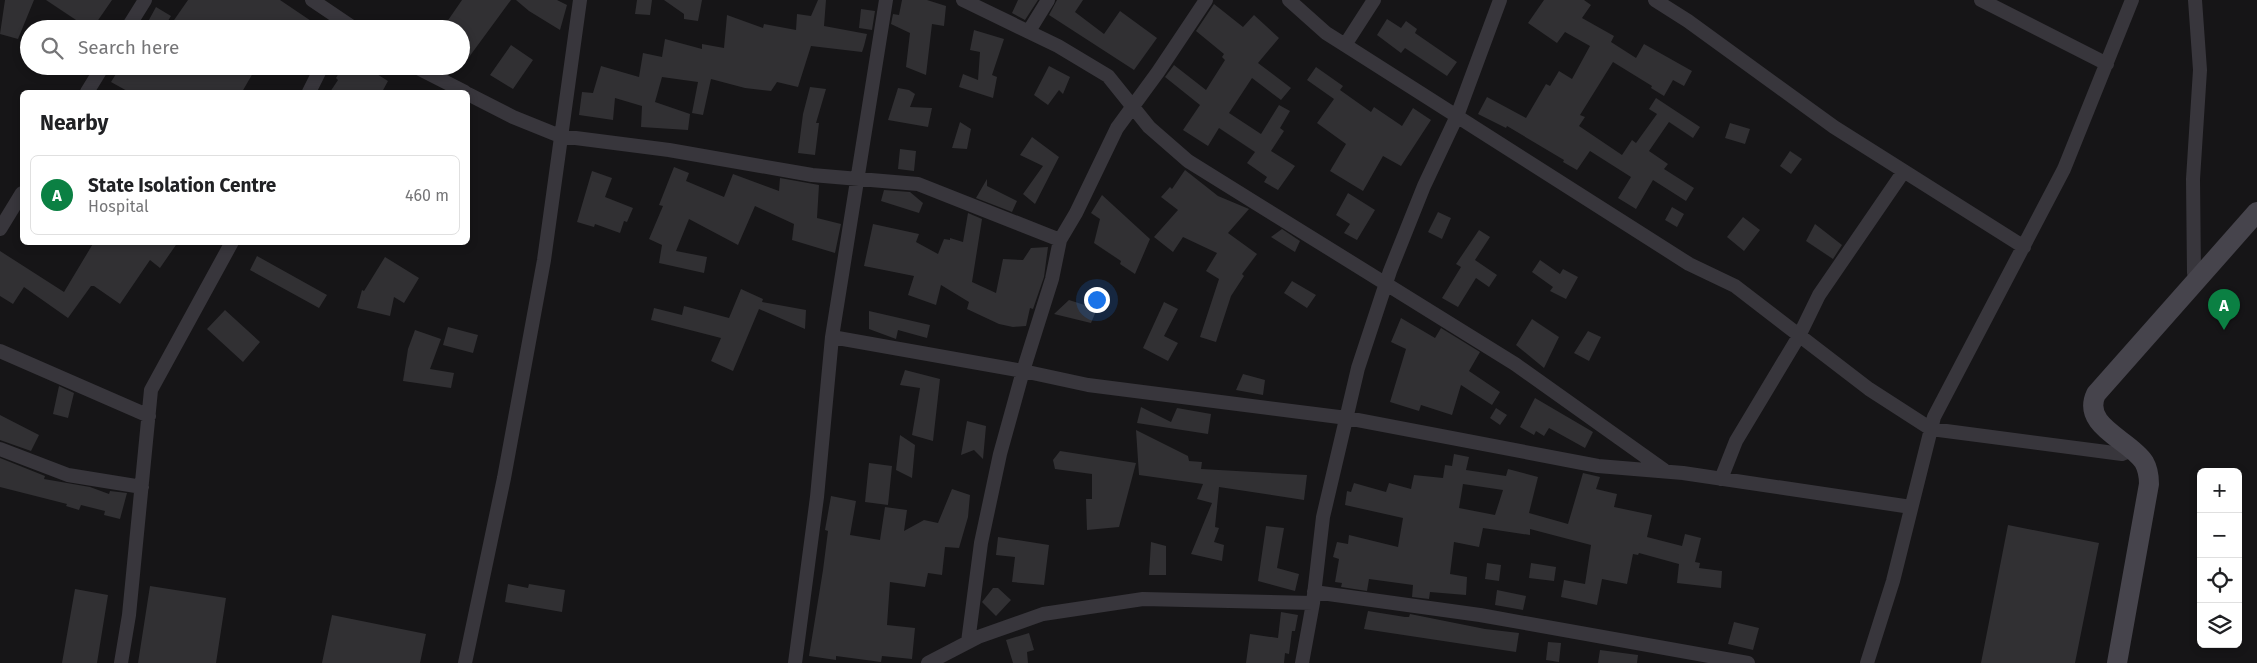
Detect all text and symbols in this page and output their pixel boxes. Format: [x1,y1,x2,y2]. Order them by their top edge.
search box [20,20,470,75]
icon: search [38,34,66,62]
text: Search here [78,36,179,59]
text: Nearby [40,110,108,136]
text: State Isolation Centre [88,174,276,197]
text: A [52,186,62,205]
text: 460 m [405,186,449,205]
text: Hospital [88,197,149,216]
your location [1084,287,1110,313]
pin: A [2208,289,2240,330]
map controls [2197,468,2242,648]
button: + [2197,468,2242,513]
button: − [2197,513,2242,558]
button: locate [2197,558,2242,603]
button: layers [2197,603,2242,648]

